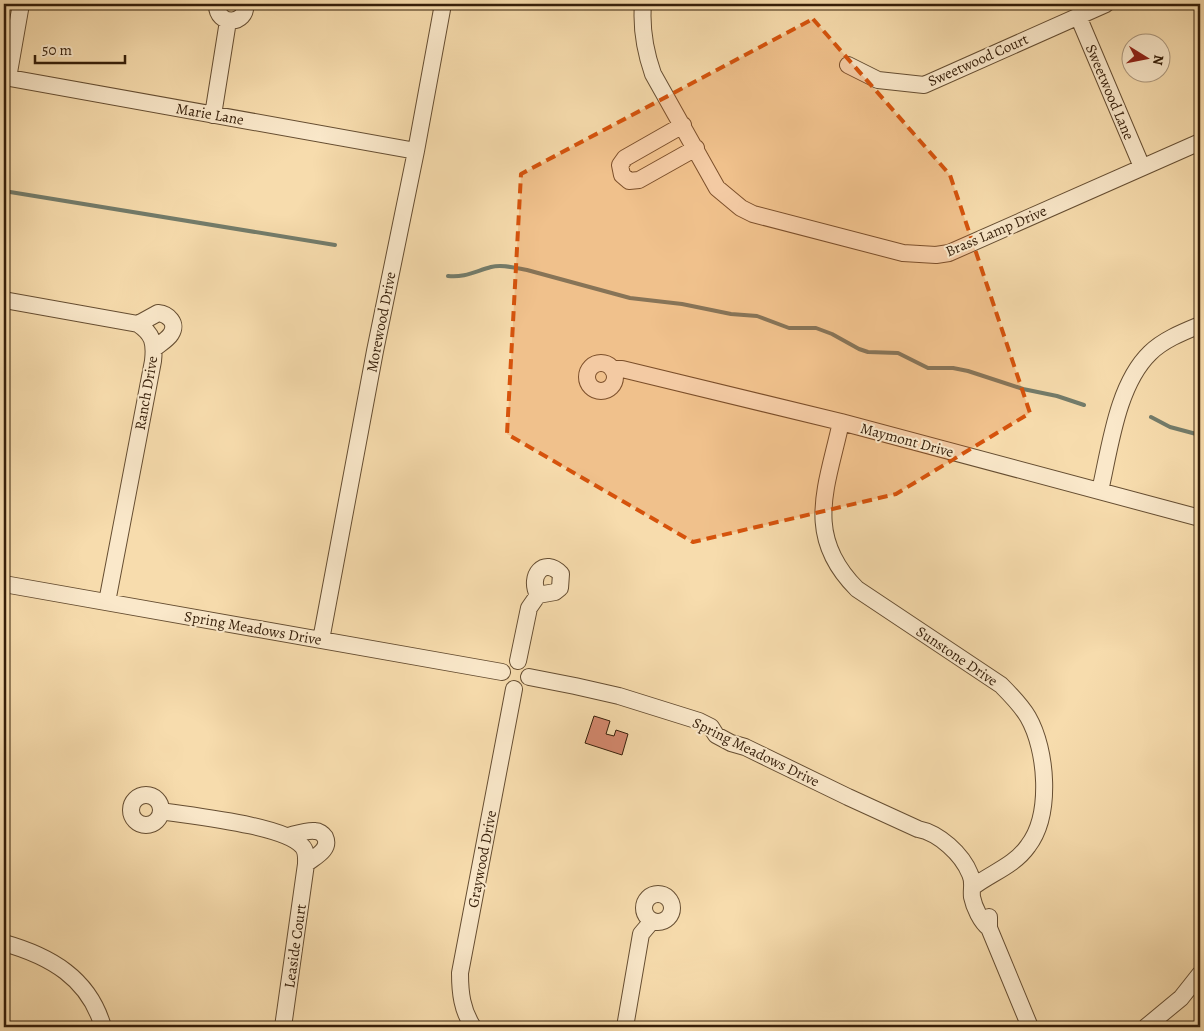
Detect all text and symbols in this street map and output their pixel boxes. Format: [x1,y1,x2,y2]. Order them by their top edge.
street label: Sweetwood Court [925,29,1031,91]
scale bar [35,32,125,64]
north arrow [1122,32,1172,82]
text: 50 m [42,40,72,60]
street label: Sweetwood Lane [1081,41,1139,143]
text: N [1148,53,1169,67]
street label: Marie Lane [174,98,246,130]
street label: Brass Lamp Drive [942,201,1050,261]
street label: Morewood Drive [361,270,401,374]
street label: Ranch Drive [130,354,162,432]
street label: Maymont Drive [858,418,956,462]
street label: Spring Meadows Drive [183,606,324,650]
street label: Sunstone Drive [912,621,1002,691]
street label: Spring Meadows Drive [689,713,823,792]
street label: Graywood Drive [463,808,501,909]
street label: Leaside Court [279,903,311,989]

